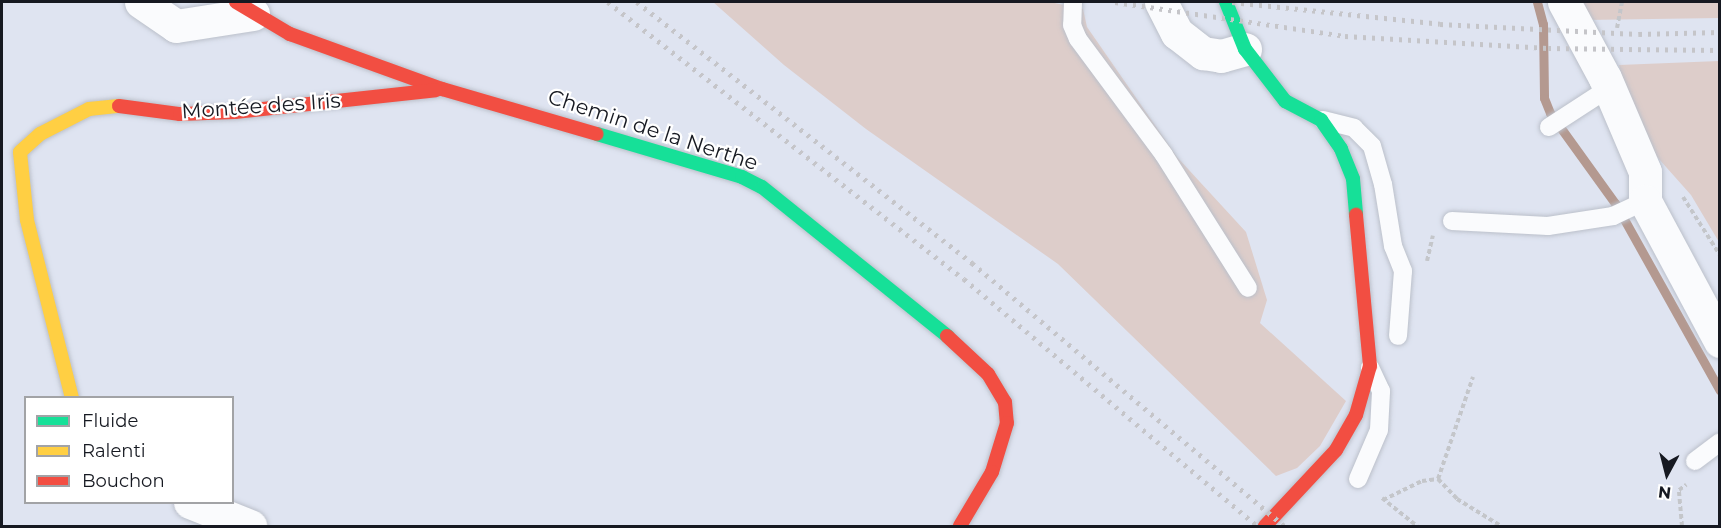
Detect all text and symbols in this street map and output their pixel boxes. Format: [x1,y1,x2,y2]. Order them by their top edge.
street label: Chemin de la Nerthe [545,84,761,176]
street label: Montée des Iris [181,88,341,124]
legend [24,396,234,504]
text: Fluide [82,410,138,432]
text: Ralenti [82,440,146,462]
north arrow [1637,444,1697,504]
text: Bouchon [82,470,165,492]
text: N [1657,482,1672,503]

